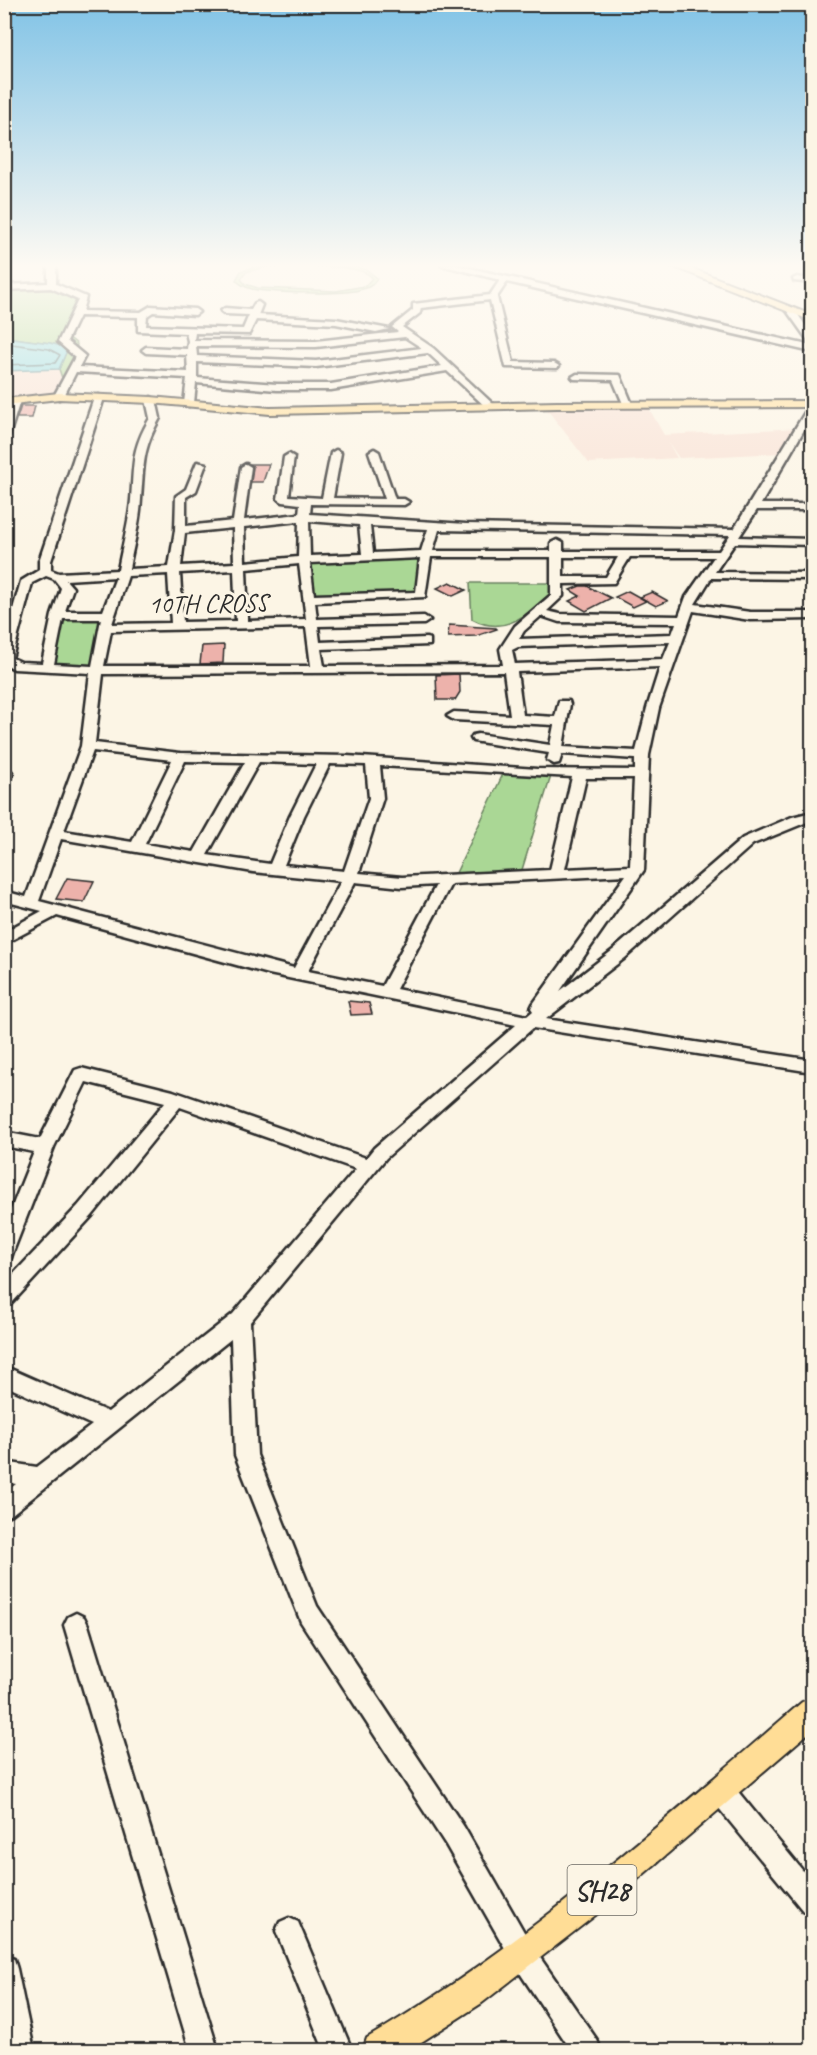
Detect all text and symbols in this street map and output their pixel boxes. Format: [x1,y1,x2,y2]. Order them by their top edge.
street label: 10TH CROSS [148,586,272,621]
road number: SH28 [568,1865,636,1915]

